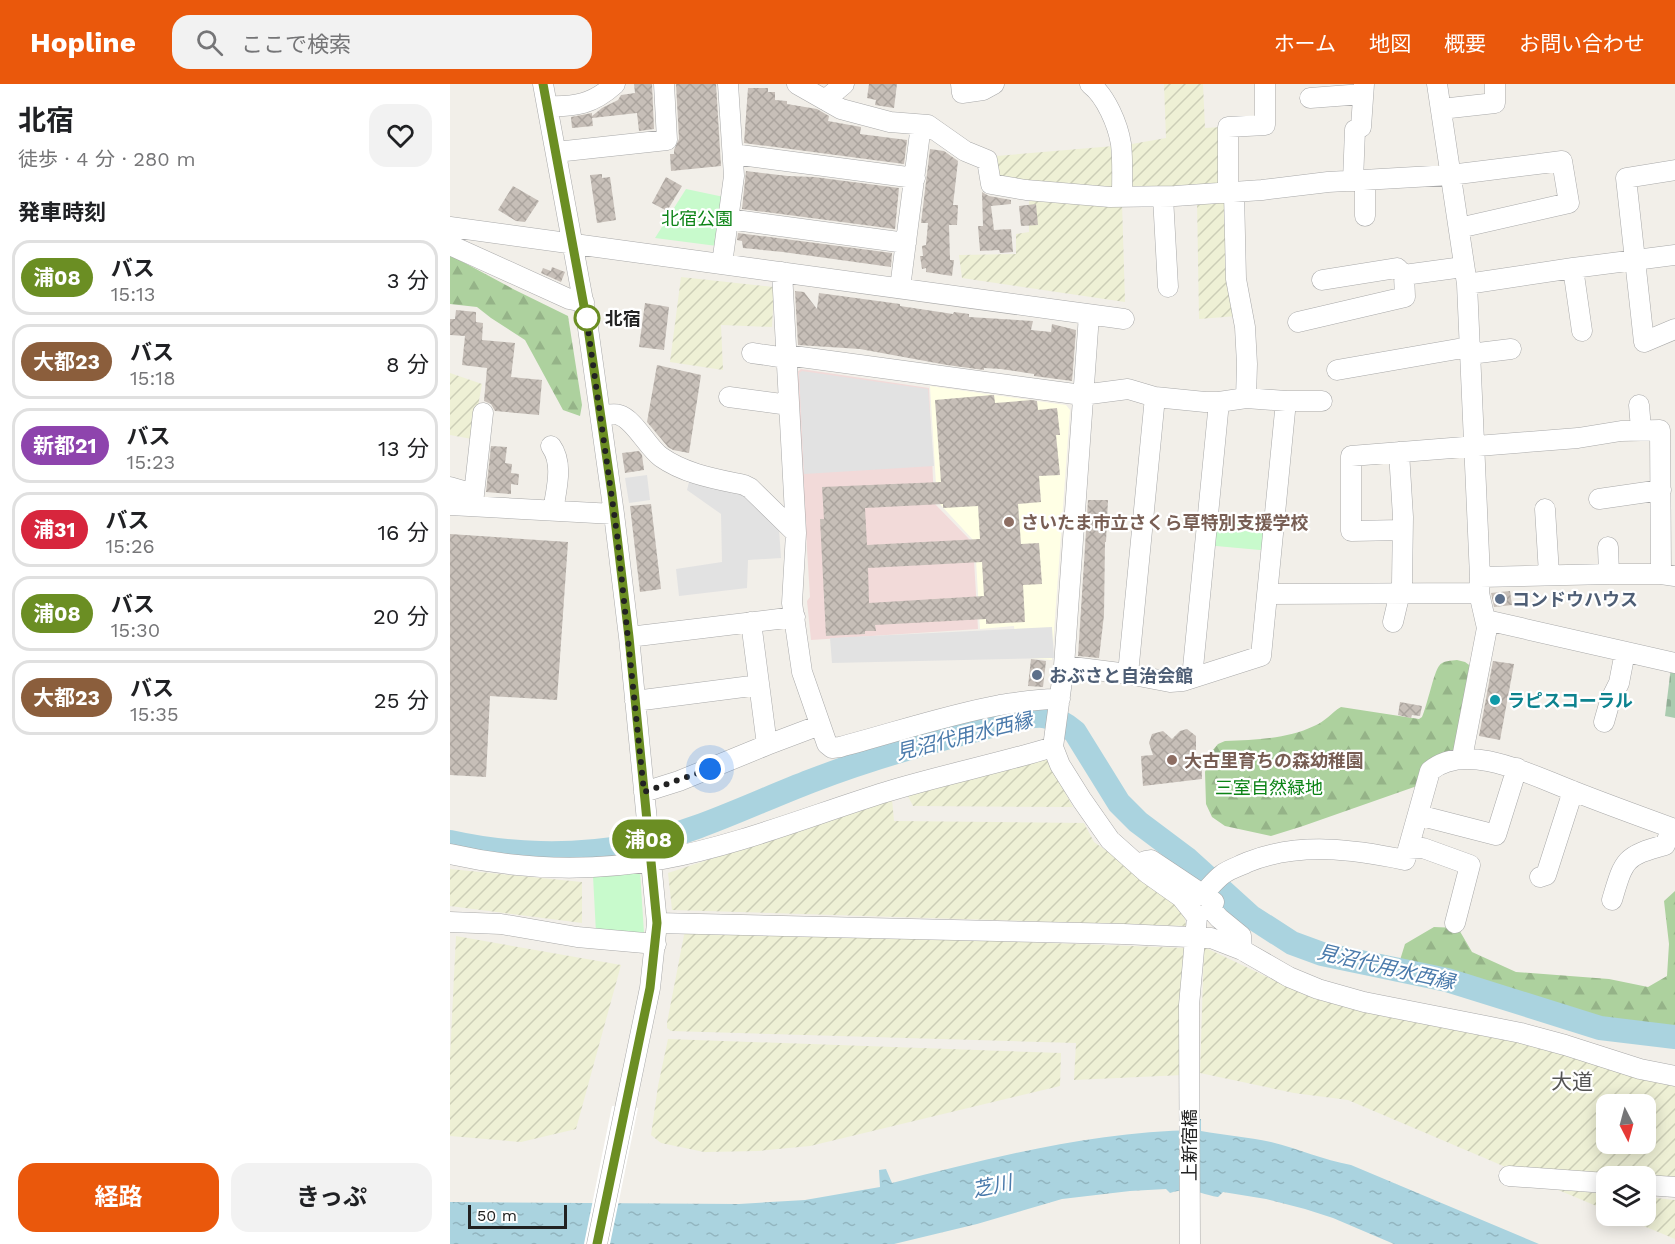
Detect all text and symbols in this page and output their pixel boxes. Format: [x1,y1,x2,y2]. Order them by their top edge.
search box [172,15,592,69]
text: Hopline [30,26,136,59]
icon: search [193,26,226,59]
text: ホーム [1274,31,1336,56]
text: 地図 [1369,31,1411,56]
text: 概要 [1444,31,1486,56]
text: お問い合わせ [1519,31,1645,56]
text: ここで検索 [241,32,351,57]
text: 北宿 [18,104,74,137]
button: heart [369,104,432,167]
text: 徒歩 · 4 分 · 280 m [18,147,196,171]
text: 発車時刻 [18,200,106,225]
park label: 北宿公園 [661,208,733,229]
text: バス [111,256,155,281]
text: 浦08 [33,265,81,290]
text: 3 分 [387,268,429,293]
text: 15:13 [111,282,156,306]
marker: 北宿 [574,305,600,331]
place label: 北宿 [605,308,641,329]
text: バス [130,340,174,365]
text: 大都23 [33,349,100,374]
text: 8 分 [386,352,429,377]
text: 15:18 [130,366,175,390]
text: バス [127,424,171,449]
text: 新都21 [33,433,97,458]
text: 13 分 [378,436,429,461]
text: 15:23 [127,450,175,474]
text: バス [106,508,150,533]
place label: さいたま市立さくら草特別支援学校 [1021,512,1308,533]
marker: さいたま市立さくら草特別支援学校 [1002,515,1016,529]
text: 浦31 [33,517,76,542]
text: 16 分 [378,520,429,545]
text: 15:26 [106,534,155,558]
place label: コンドウハウス [1512,589,1638,610]
text: バス [111,592,155,617]
marker: コンドウハウス [1493,592,1507,606]
text: 浦08 [33,601,81,626]
text: 20 分 [373,604,429,629]
text: 15:30 [111,618,160,642]
place label: おぶさと自治会館 [1049,665,1193,686]
marker: おぶさと自治会館 [1030,668,1044,682]
text: バス [130,676,174,701]
text: 大都23 [33,685,100,710]
text: 25 分 [374,688,429,713]
place label: ラピスコーラル [1507,690,1633,711]
marker: ラピスコーラル [1488,693,1502,707]
text: 15:35 [130,702,179,726]
water label: 見沼代用水西縁 [893,707,1037,765]
place label: 大古里育ちの森幼稚園 [1184,750,1364,771]
marker: 大古里育ちの森幼稚園 [1165,753,1179,767]
your location [695,754,725,784]
park label: 三室自然緑地 [1215,777,1323,798]
line badge: 浦08 [614,820,682,858]
text: 浦08 [624,827,672,852]
water label: 見沼代用水西縁 [1315,940,1459,995]
district label: 大道 [1551,1069,1593,1094]
north arrow [1596,1094,1656,1154]
map controls [1596,1094,1656,1226]
street label: 上新宿橋 [1179,1109,1200,1181]
button: 経路 [18,1163,219,1232]
button: きっぷ [231,1163,432,1232]
button: layers [1596,1166,1656,1226]
water label: 芝川 [970,1170,1016,1202]
scale bar [468,1202,567,1230]
text: 50 m [477,1206,517,1225]

